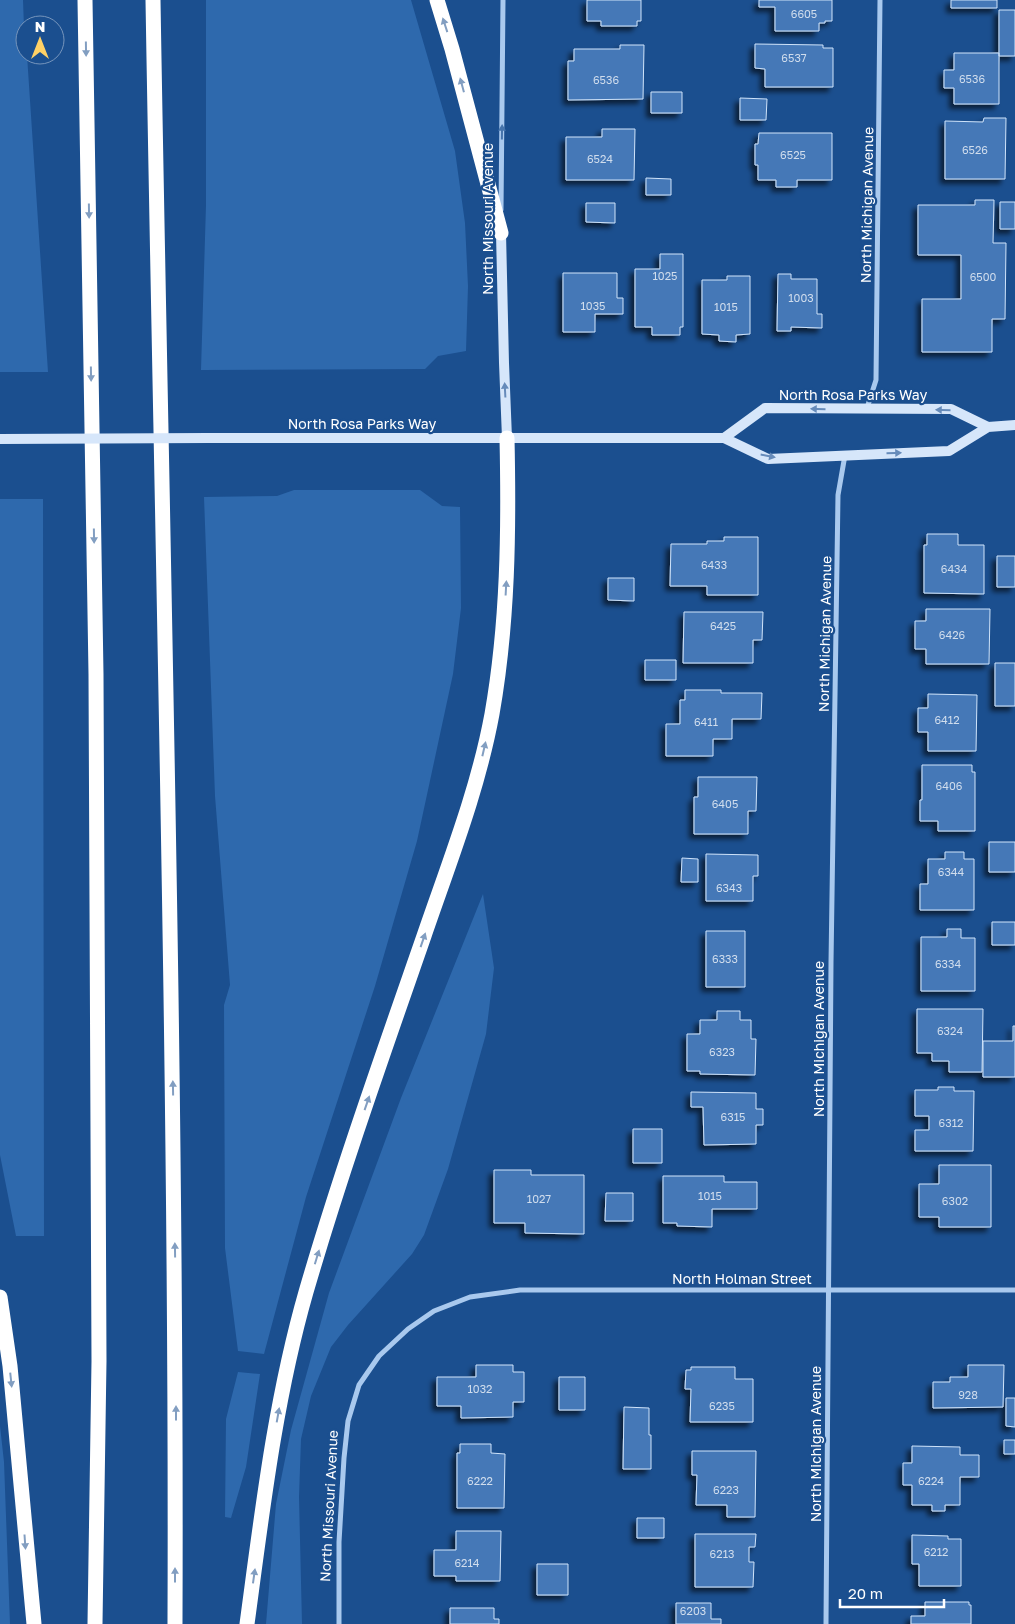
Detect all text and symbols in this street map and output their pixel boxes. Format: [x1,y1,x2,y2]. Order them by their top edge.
house number: 6605 [791,7,817,20]
north arrow [15,15,65,65]
one-way arrow [440,17,448,32]
text: N [35,18,45,35]
one-way arrow [82,41,90,57]
house number: 6537 [781,51,807,64]
house number: 6536 [959,72,985,85]
house number: 6536 [593,73,619,86]
one-way arrow [458,77,466,92]
one-way arrow [498,124,506,140]
street label: North Michigan Avenue [857,127,876,283]
street label: North Missouri Avenue [479,143,496,295]
house number: 6526 [962,143,988,156]
house number: 6525 [780,148,806,161]
house number: 6524 [587,152,613,165]
one-way arrow [85,203,93,219]
house number: 1025 [653,269,677,282]
house number: 6500 [970,270,997,283]
house number: 1003 [788,291,814,304]
house number: 1035 [581,299,605,312]
house number: 1015 [714,300,738,313]
one-way arrow [87,366,95,382]
one-way arrow [501,381,509,397]
street label: North Rosa Parks Way [779,386,927,403]
one-way arrow [810,404,826,412]
one-way arrow [935,405,951,413]
street label: North Rosa Parks Way [288,415,436,432]
one-way arrow [886,449,902,457]
one-way arrow [761,453,777,461]
one-way arrow [90,528,98,544]
street label: North Michigan Avenue [815,556,834,712]
house number: 6433 [701,558,727,571]
house number: 6434 [941,562,968,575]
one-way arrow [502,580,510,596]
house number: 6425 [710,619,736,632]
house number: 6426 [939,628,966,641]
house number: 6412 [934,713,960,726]
house number: 6411 [694,715,718,728]
one-way arrow [480,741,488,756]
house number: 6406 [936,779,963,792]
house number: 6405 [712,797,738,810]
house number: 6344 [938,865,965,878]
house number: 6343 [716,881,742,894]
one-way arrow [420,932,427,947]
house number: 6333 [712,952,738,965]
house number: 6334 [935,957,961,970]
street label: North Michigan Avenue [810,961,827,1117]
house number: 6324 [937,1024,963,1037]
house number: 6323 [709,1045,735,1058]
one-way arrow [168,1080,176,1096]
one-way arrow [364,1095,372,1110]
house number: 6315 [721,1110,745,1123]
house number: 6312 [939,1116,963,1129]
house number: 1015 [698,1189,722,1202]
house number: 1027 [527,1192,551,1205]
house number: 6302 [942,1194,968,1207]
one-way arrow [170,1242,178,1258]
one-way arrow [313,1250,321,1265]
street label: North Holman Street [672,1270,812,1287]
street label: North Michigan Avenue [807,1366,824,1522]
one-way arrow [8,1372,16,1388]
house number: 1032 [468,1382,492,1395]
house number: 928 [958,1388,978,1401]
house number: 6235 [709,1399,735,1412]
one-way arrow [172,1405,180,1421]
one-way arrow [275,1407,283,1423]
street label: North Missouri Avenue [316,1430,341,1582]
house number: 6222 [467,1474,493,1487]
house number: 6224 [918,1474,944,1487]
house number: 6223 [713,1483,739,1496]
one-way arrow [22,1534,30,1550]
house number: 6212 [924,1545,948,1558]
house number: 6213 [710,1547,734,1560]
house number: 6214 [454,1556,480,1569]
one-way arrow [171,1567,179,1583]
one-way arrow [250,1567,258,1583]
scale bar [840,1576,944,1608]
text: 20 m [848,1584,883,1602]
house number: 6203 [680,1604,706,1617]

